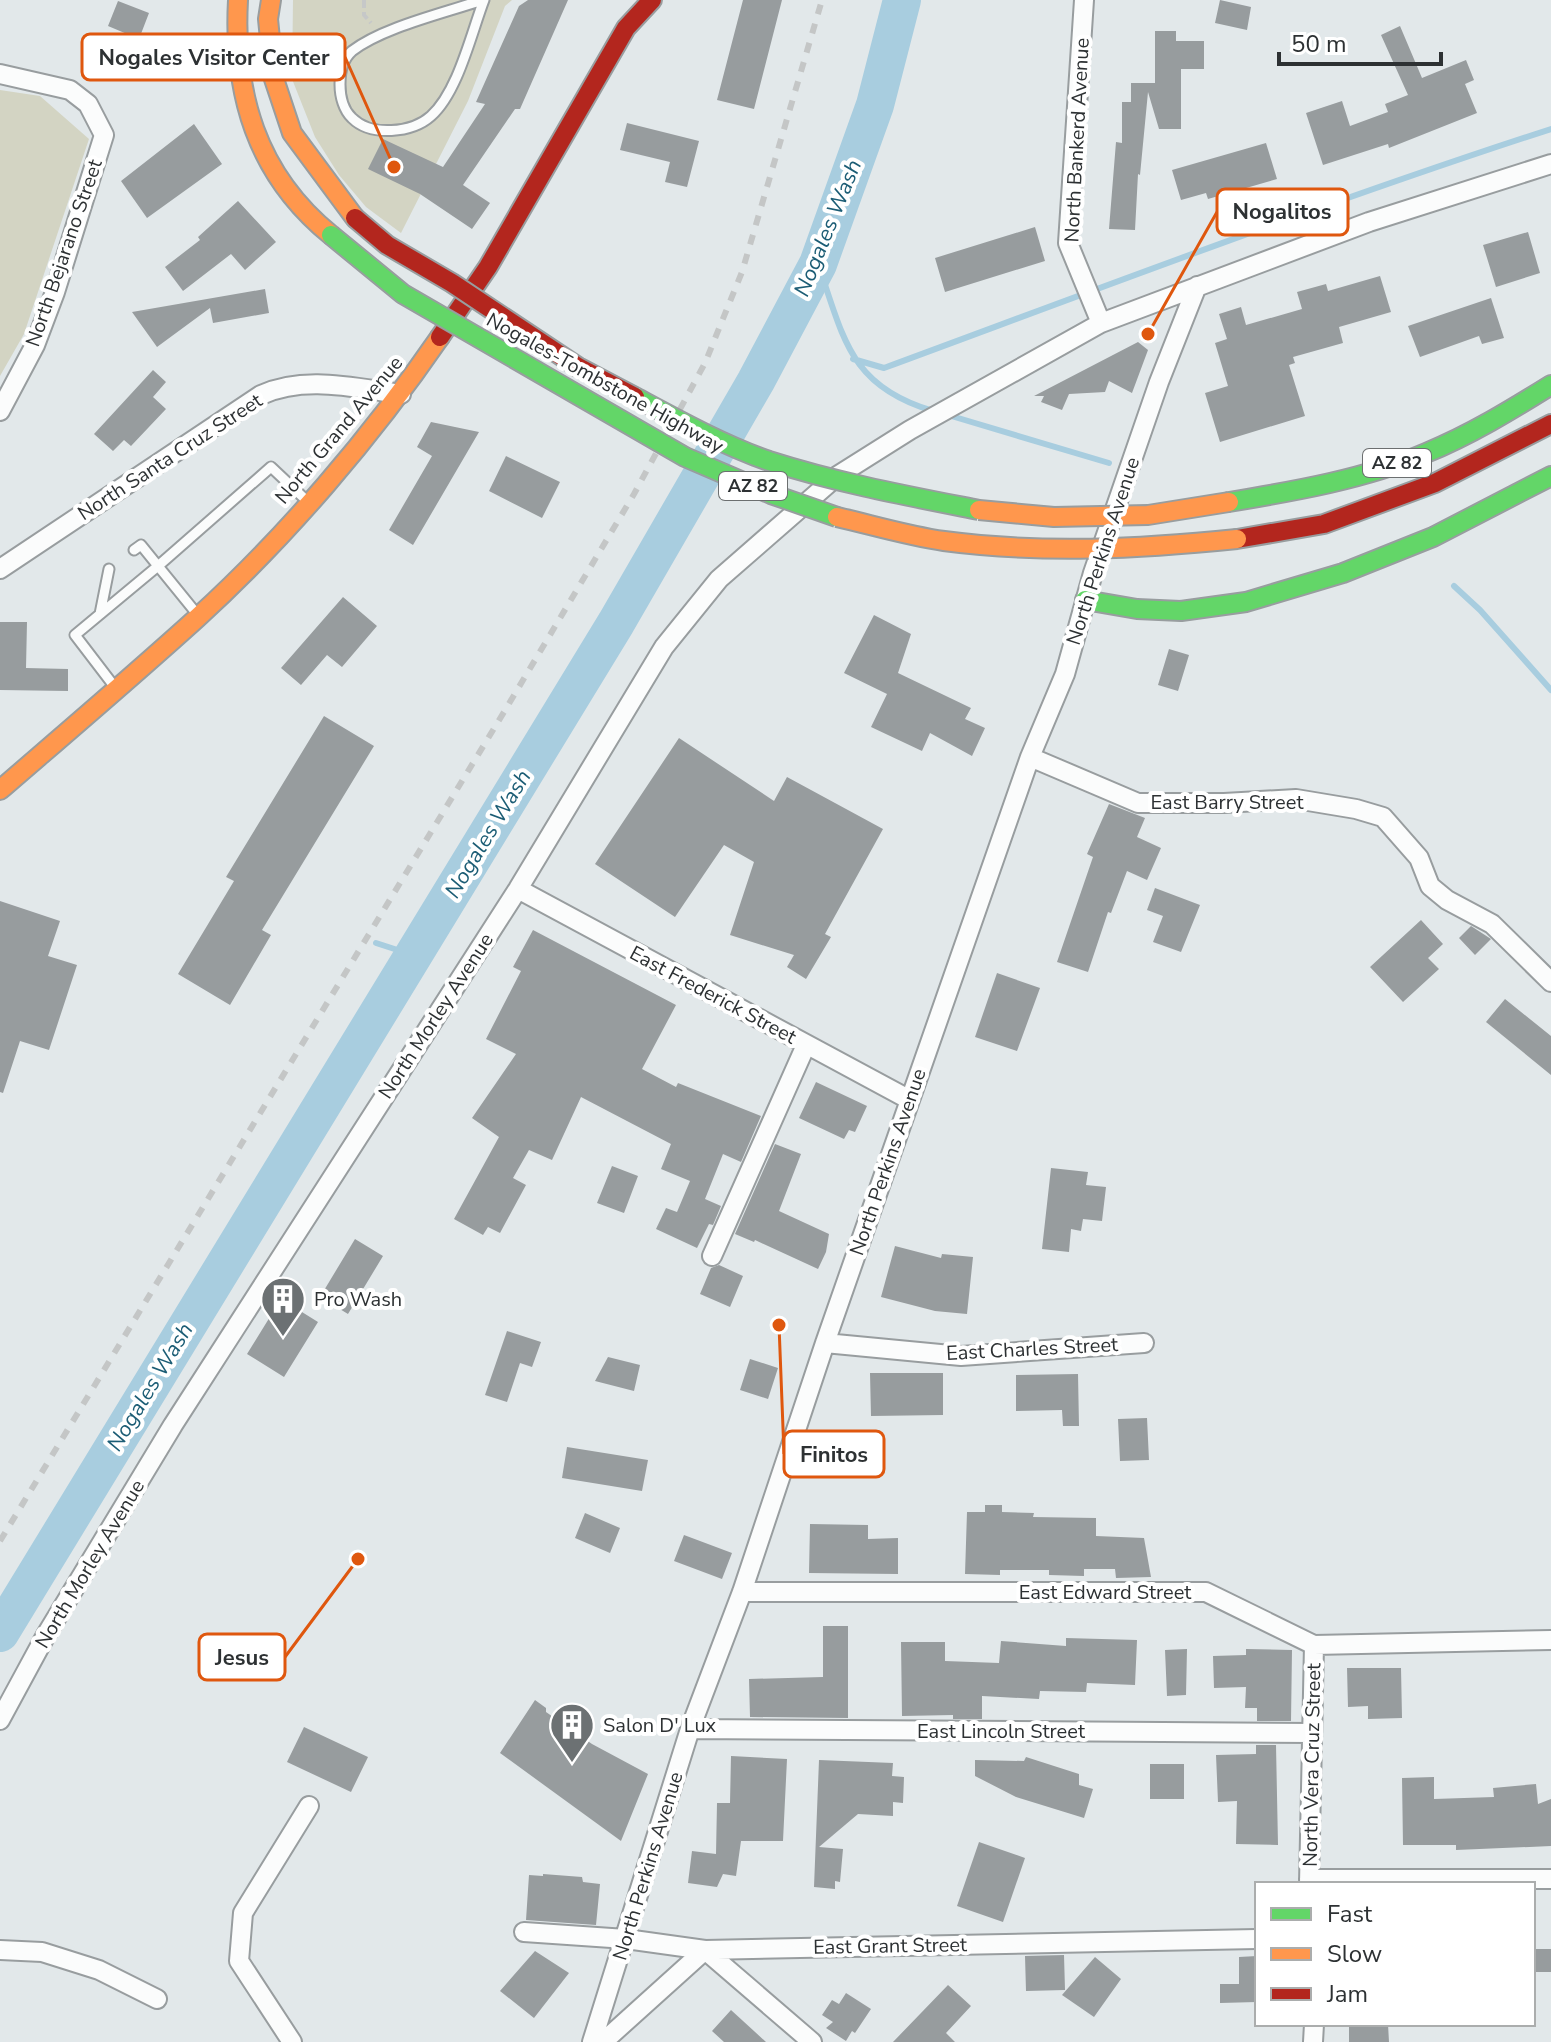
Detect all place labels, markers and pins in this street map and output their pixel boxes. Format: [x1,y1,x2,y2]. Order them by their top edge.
callout: Nogales Visitor Center [82,34,345,80]
callout: Nogalitos [1217,189,1348,235]
building icon: Pro Wash [259,1275,307,1338]
place label: Pro Wash [314,1286,402,1313]
callout: Finitos [784,1431,884,1477]
callout: Jesus [199,1634,285,1680]
building icon: Salon D' Lux [548,1701,596,1764]
place label: Salon D' Lux [603,1712,717,1739]

